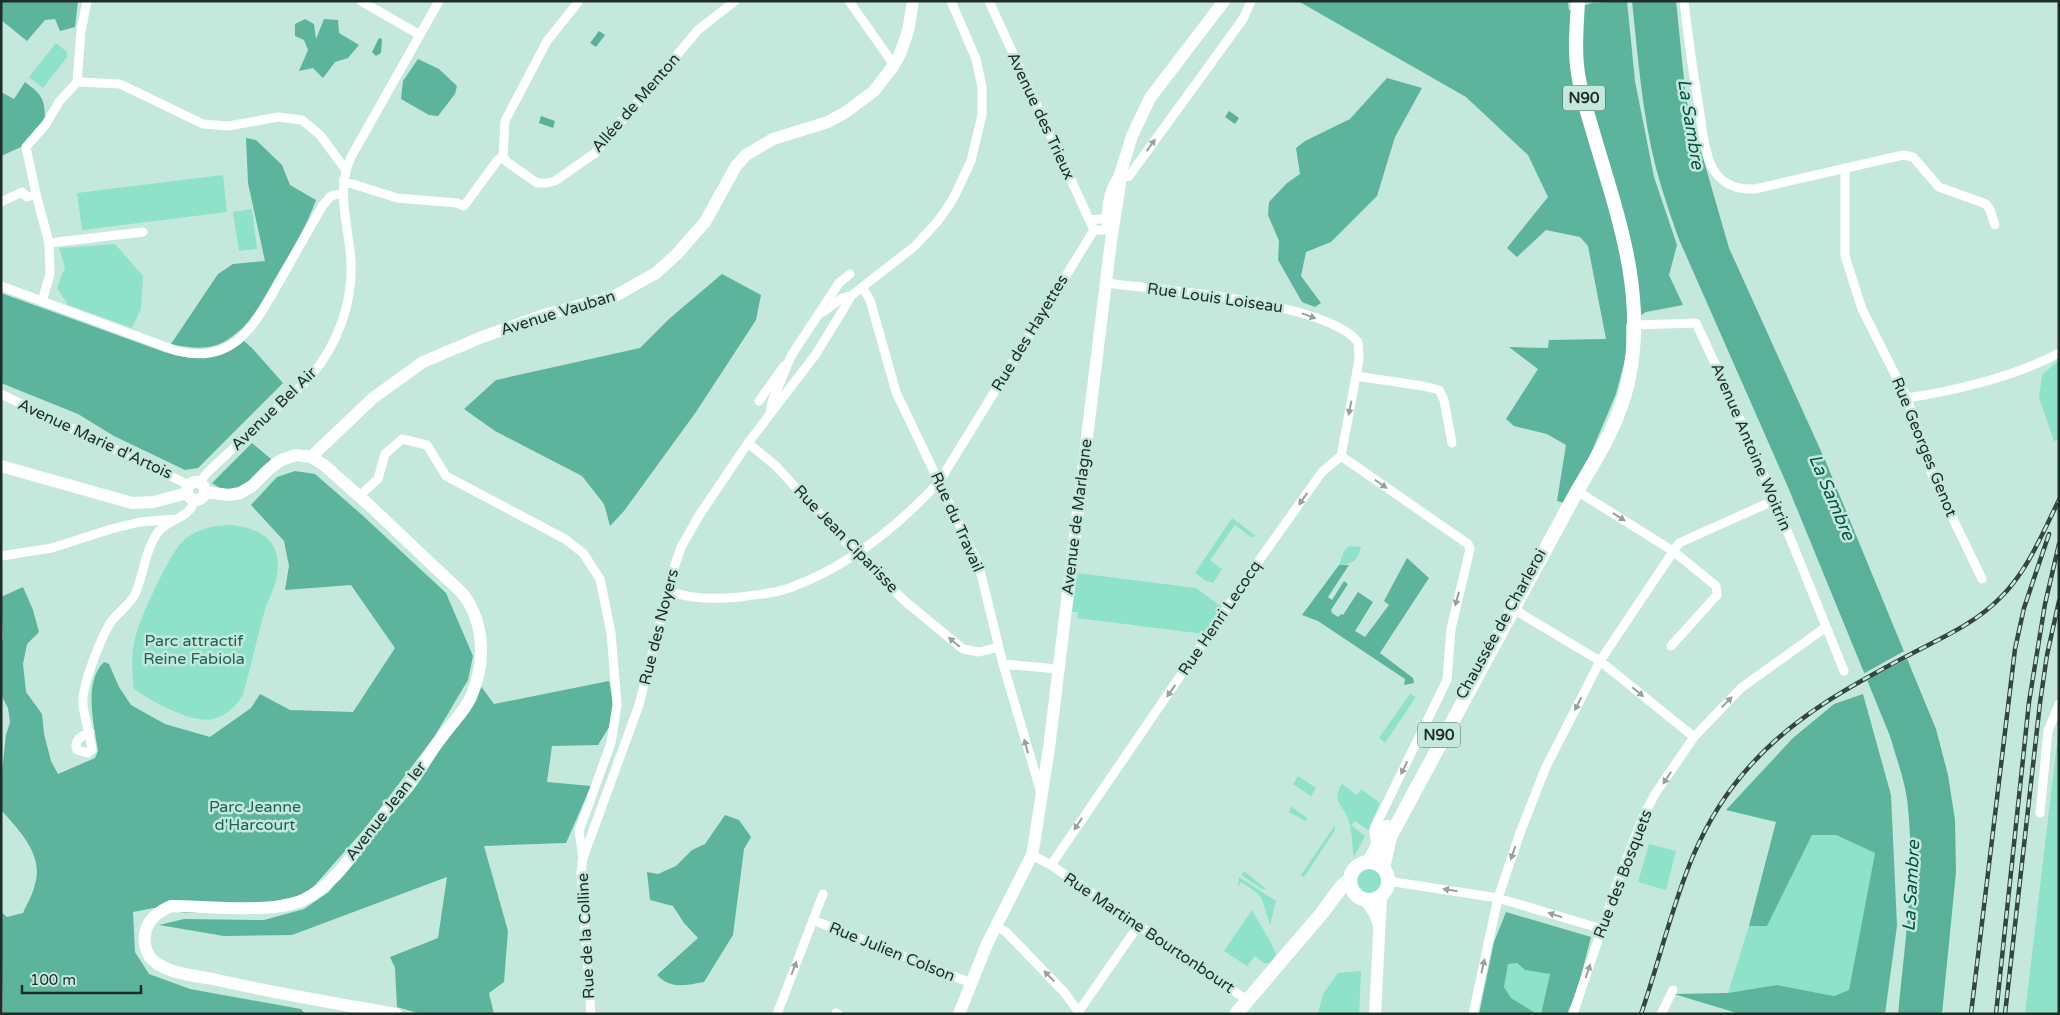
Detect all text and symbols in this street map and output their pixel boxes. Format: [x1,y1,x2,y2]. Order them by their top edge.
street label: Allée de Menton [588,49,684,157]
street label: Avenue des Trieux [1003,49,1079,183]
water label: La Sambre [1673,77,1709,171]
road number: N90 [1563,86,1605,110]
one-way arrow [1146,138,1156,152]
street label: Rue des Hayettes [987,271,1073,395]
street label: Rue Louis Loiseau [1146,279,1284,317]
street label: Avenue Vauban [498,286,618,340]
one-way arrow [1302,313,1317,320]
street label: Avenue Antoine Woitrin [1707,360,1795,534]
street label: Avenue Bel Air [227,362,322,455]
street label: Rue Georges Genot [1887,374,1961,520]
street label: Avenue Marie d'Artois [15,394,175,484]
one-way arrow [1346,401,1354,417]
street label: Avenue de Marlagne [1057,438,1097,596]
water label: La Sambre [1804,451,1860,544]
street label: Rue du Travail [926,469,988,575]
one-way arrow [1374,479,1388,489]
street label: Rue Jean Ciparisse [789,481,903,597]
one-way arrow [1298,493,1308,506]
one-way arrow [1612,513,1625,522]
street label: Chaussée de Charleroi [1451,545,1551,703]
street label: Rue Henri Lecocq [1174,557,1266,679]
street label: Rue des Noyers [635,567,683,687]
one-way arrow [1453,591,1461,606]
park label: Parc attractif Reine Fabiola [143,631,245,669]
one-way arrow [948,636,961,647]
one-way arrow [1166,684,1176,698]
one-way arrow [1631,686,1644,697]
one-way arrow [1574,697,1582,712]
one-way arrow [1721,697,1733,709]
road number: N90 [1418,722,1460,748]
one-way arrow [1022,739,1030,754]
street label: Avenue Jean Ier [341,757,431,865]
one-way arrow [1400,761,1408,775]
one-way arrow [1662,771,1671,785]
park label: Parc Jeanne d'Harcourt [209,797,301,835]
street label: Rue des Bosquets [1589,807,1657,941]
one-way arrow [1073,818,1083,831]
water label: La Sambre [1898,839,1924,932]
one-way arrow [1509,846,1517,861]
street label: Rue Martine Bourtonbourt [1060,868,1238,998]
street label: Rue de la Colline [573,872,599,1000]
one-way arrow [1441,886,1457,894]
one-way arrow [1548,911,1563,919]
street label: Rue Julien Colson [826,918,958,986]
one-way arrow [1479,959,1487,974]
one-way arrow [791,961,799,975]
scale bar [22,962,141,994]
one-way arrow [1584,964,1592,979]
text: 100 m [30,971,76,989]
one-way arrow [1043,971,1055,983]

